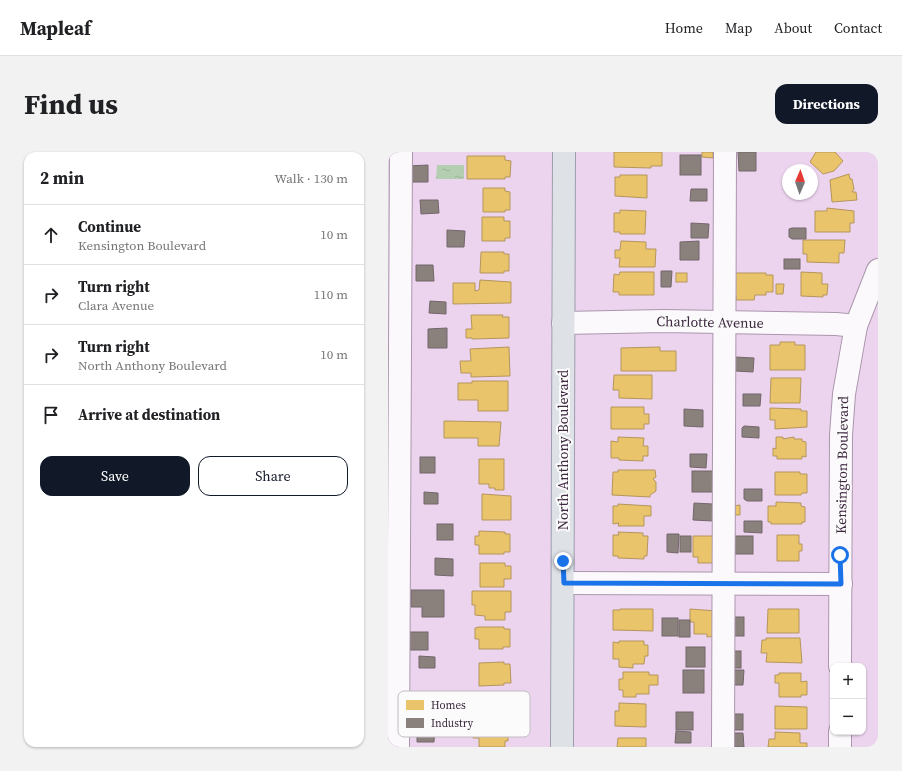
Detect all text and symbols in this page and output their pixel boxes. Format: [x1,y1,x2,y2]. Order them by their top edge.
text: Mapleaf [20,15,91,41]
text: Home [665,18,703,38]
text: Map [725,18,752,38]
text: About [774,18,812,38]
text: Contact [834,18,882,38]
button: Directions [775,84,878,124]
text: Find us [24,85,118,123]
north arrow [782,164,818,200]
text: 2 min [40,166,84,190]
text: Walk · 130 m [275,170,348,187]
text: Continue [78,216,141,237]
icon: ahead [40,224,62,246]
text: 10 m [320,226,348,243]
text: Kensington Boulevard [78,237,206,254]
text: Turn right [78,276,150,297]
icon: right [40,284,62,306]
text: 110 m [314,286,348,303]
text: Clara Avenue [78,297,154,314]
street label: Charlotte Avenue [656,311,764,333]
text: Turn right [78,336,150,357]
icon: right [40,344,62,366]
text: 10 m [320,346,348,363]
text: North Anthony Boulevard [78,357,227,374]
street label: North Anthony Boulevard [553,370,573,530]
street label: Kensington Boulevard [831,396,853,534]
icon: arrive [40,404,62,426]
text: Arrive at destination [78,404,220,425]
button: Save [40,456,190,496]
button: Share [198,456,348,496]
route start [831,546,849,564]
route end [554,552,572,570]
map controls [830,663,866,735]
button: + [830,663,866,699]
legend [398,691,530,737]
text: Homes [431,698,466,713]
button: − [830,699,866,735]
text: Industry [431,716,473,731]

